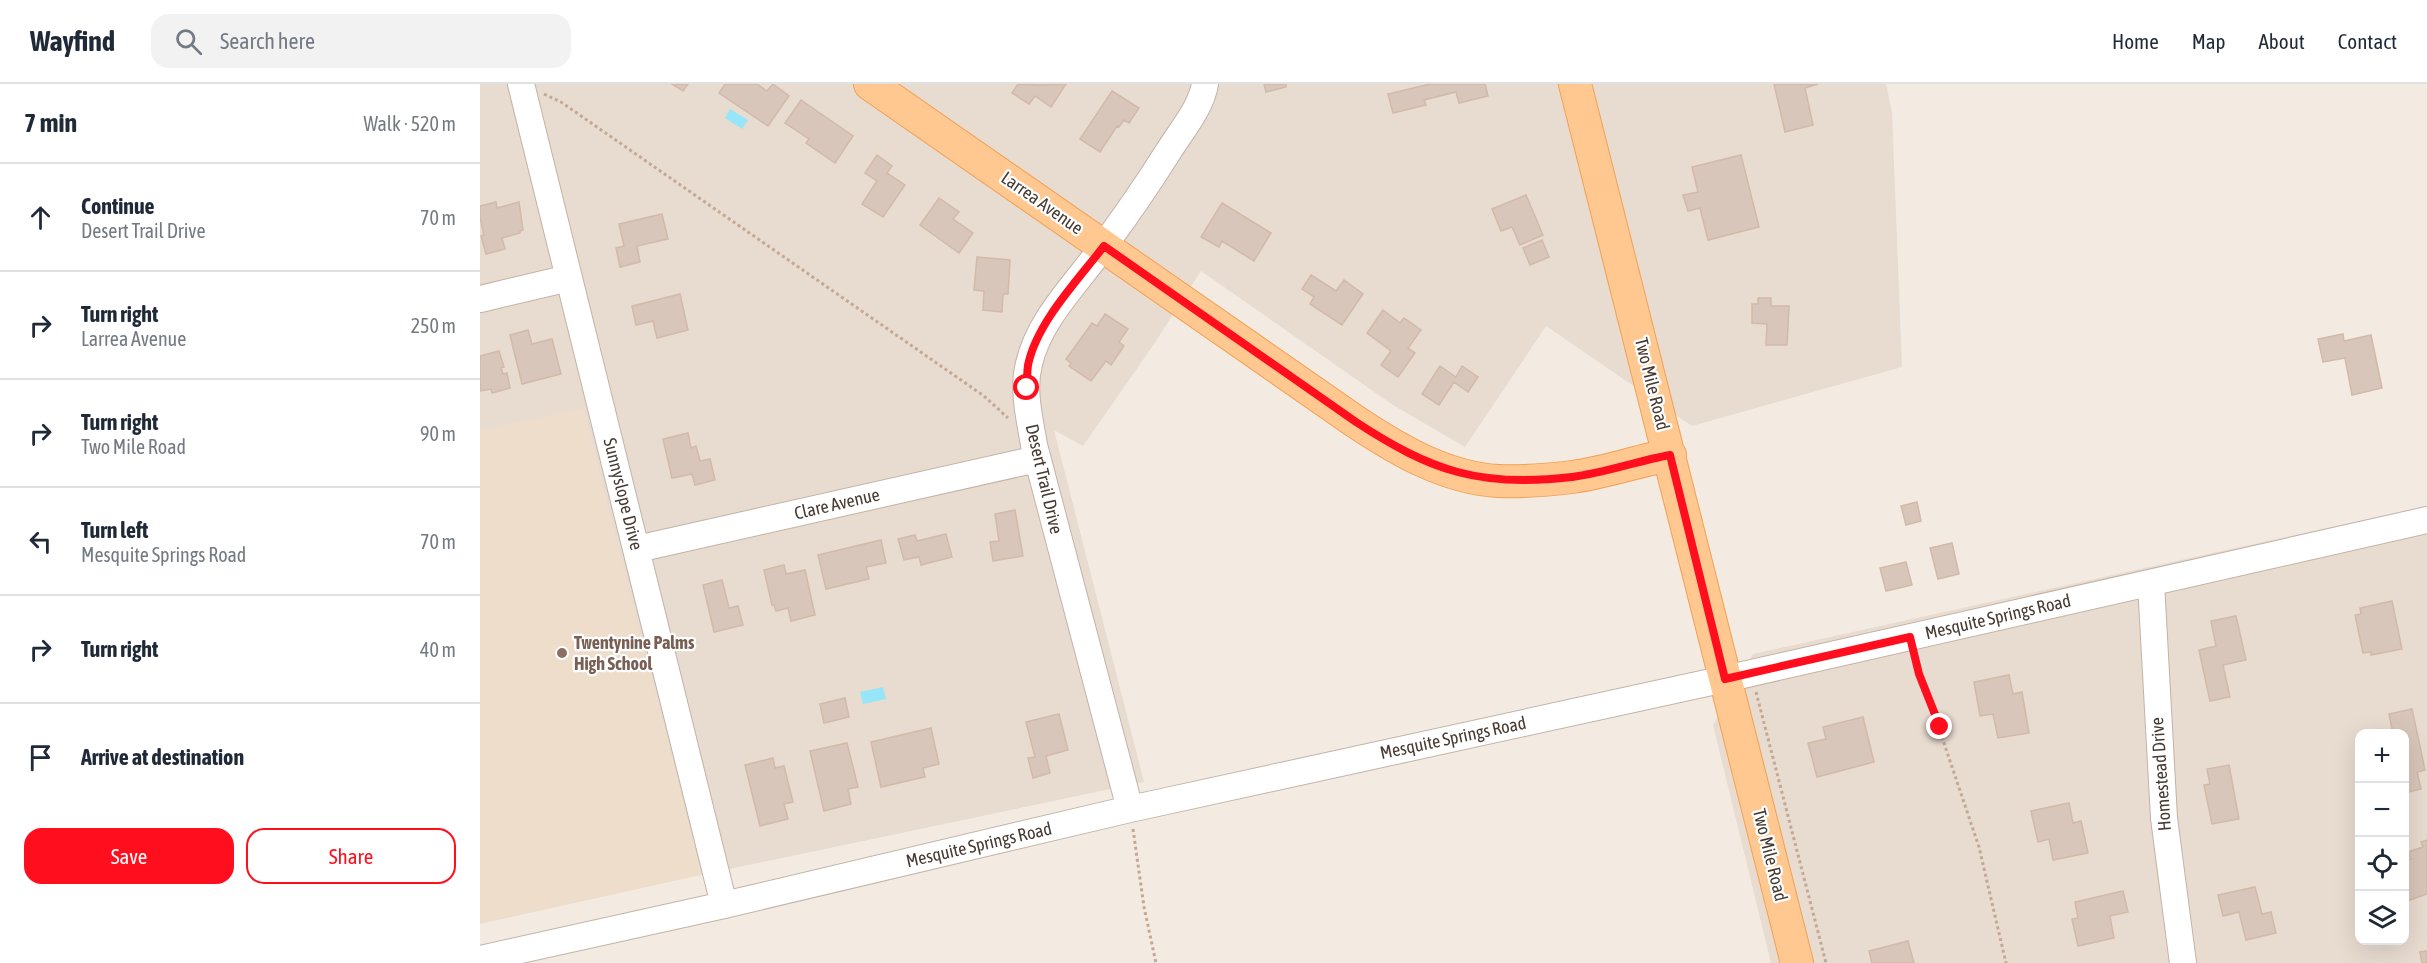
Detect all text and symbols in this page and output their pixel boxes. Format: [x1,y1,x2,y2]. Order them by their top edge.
search box [151,14,571,68]
text: Wayfind [30,25,115,57]
icon: search [172,25,205,58]
text: Search here [220,28,315,54]
text: Home [2112,29,2159,53]
text: Map [2192,29,2226,53]
text: About [2259,29,2305,53]
text: Contact [2338,29,2397,53]
text: 7 min [24,108,77,138]
text: Walk · 520 m [364,112,456,135]
street label: Larrea Avenue [997,167,1087,238]
text: Continue [81,193,155,219]
icon: ahead [24,201,57,234]
text: 70 m [420,206,456,229]
text: Desert Trail Drive [81,219,205,242]
text: Turn right [81,301,158,327]
icon: right [24,309,57,342]
text: 250 m [411,314,456,337]
text: Larrea Avenue [81,327,186,350]
street label: Two Mile Road [1631,336,1674,432]
route start [1013,374,1039,400]
text: Turn right [81,409,158,435]
icon: right [24,417,57,450]
text: 90 m [420,422,456,445]
street label: Desert Trail Drive [1022,422,1067,536]
text: Two Mile Road [81,435,186,458]
street label: Sunnyslope Drive [599,436,648,552]
street label: Clare Avenue [792,483,882,524]
text: Turn left [81,517,148,543]
icon: left [24,525,57,558]
text: 70 m [420,530,456,553]
text: Mesquite Springs Road [81,543,246,566]
street label: Mesquite Springs Road [1923,590,2073,643]
place label: Twentynine Palms High School [574,632,695,674]
icon: right [24,633,57,666]
text: Turn right [81,636,158,662]
text: 40 m [420,638,456,661]
marker: Twentynine Palms High School [555,646,569,660]
street label: Mesquite Springs Road [1378,712,1528,763]
route end [1926,713,1952,739]
street label: Homestead Drive [2146,716,2175,832]
map controls [2355,729,2409,945]
button: + [2355,729,2409,783]
icon: arrive [24,741,57,774]
text: Arrive at destination [81,744,244,770]
button: − [2355,783,2409,837]
street label: Two Mile Road [1749,807,1792,903]
street label: Mesquite Springs Road [904,818,1054,871]
button: Save [24,828,234,884]
button: Share [246,828,456,884]
button: locate [2355,837,2409,891]
button: layers [2355,891,2409,945]

